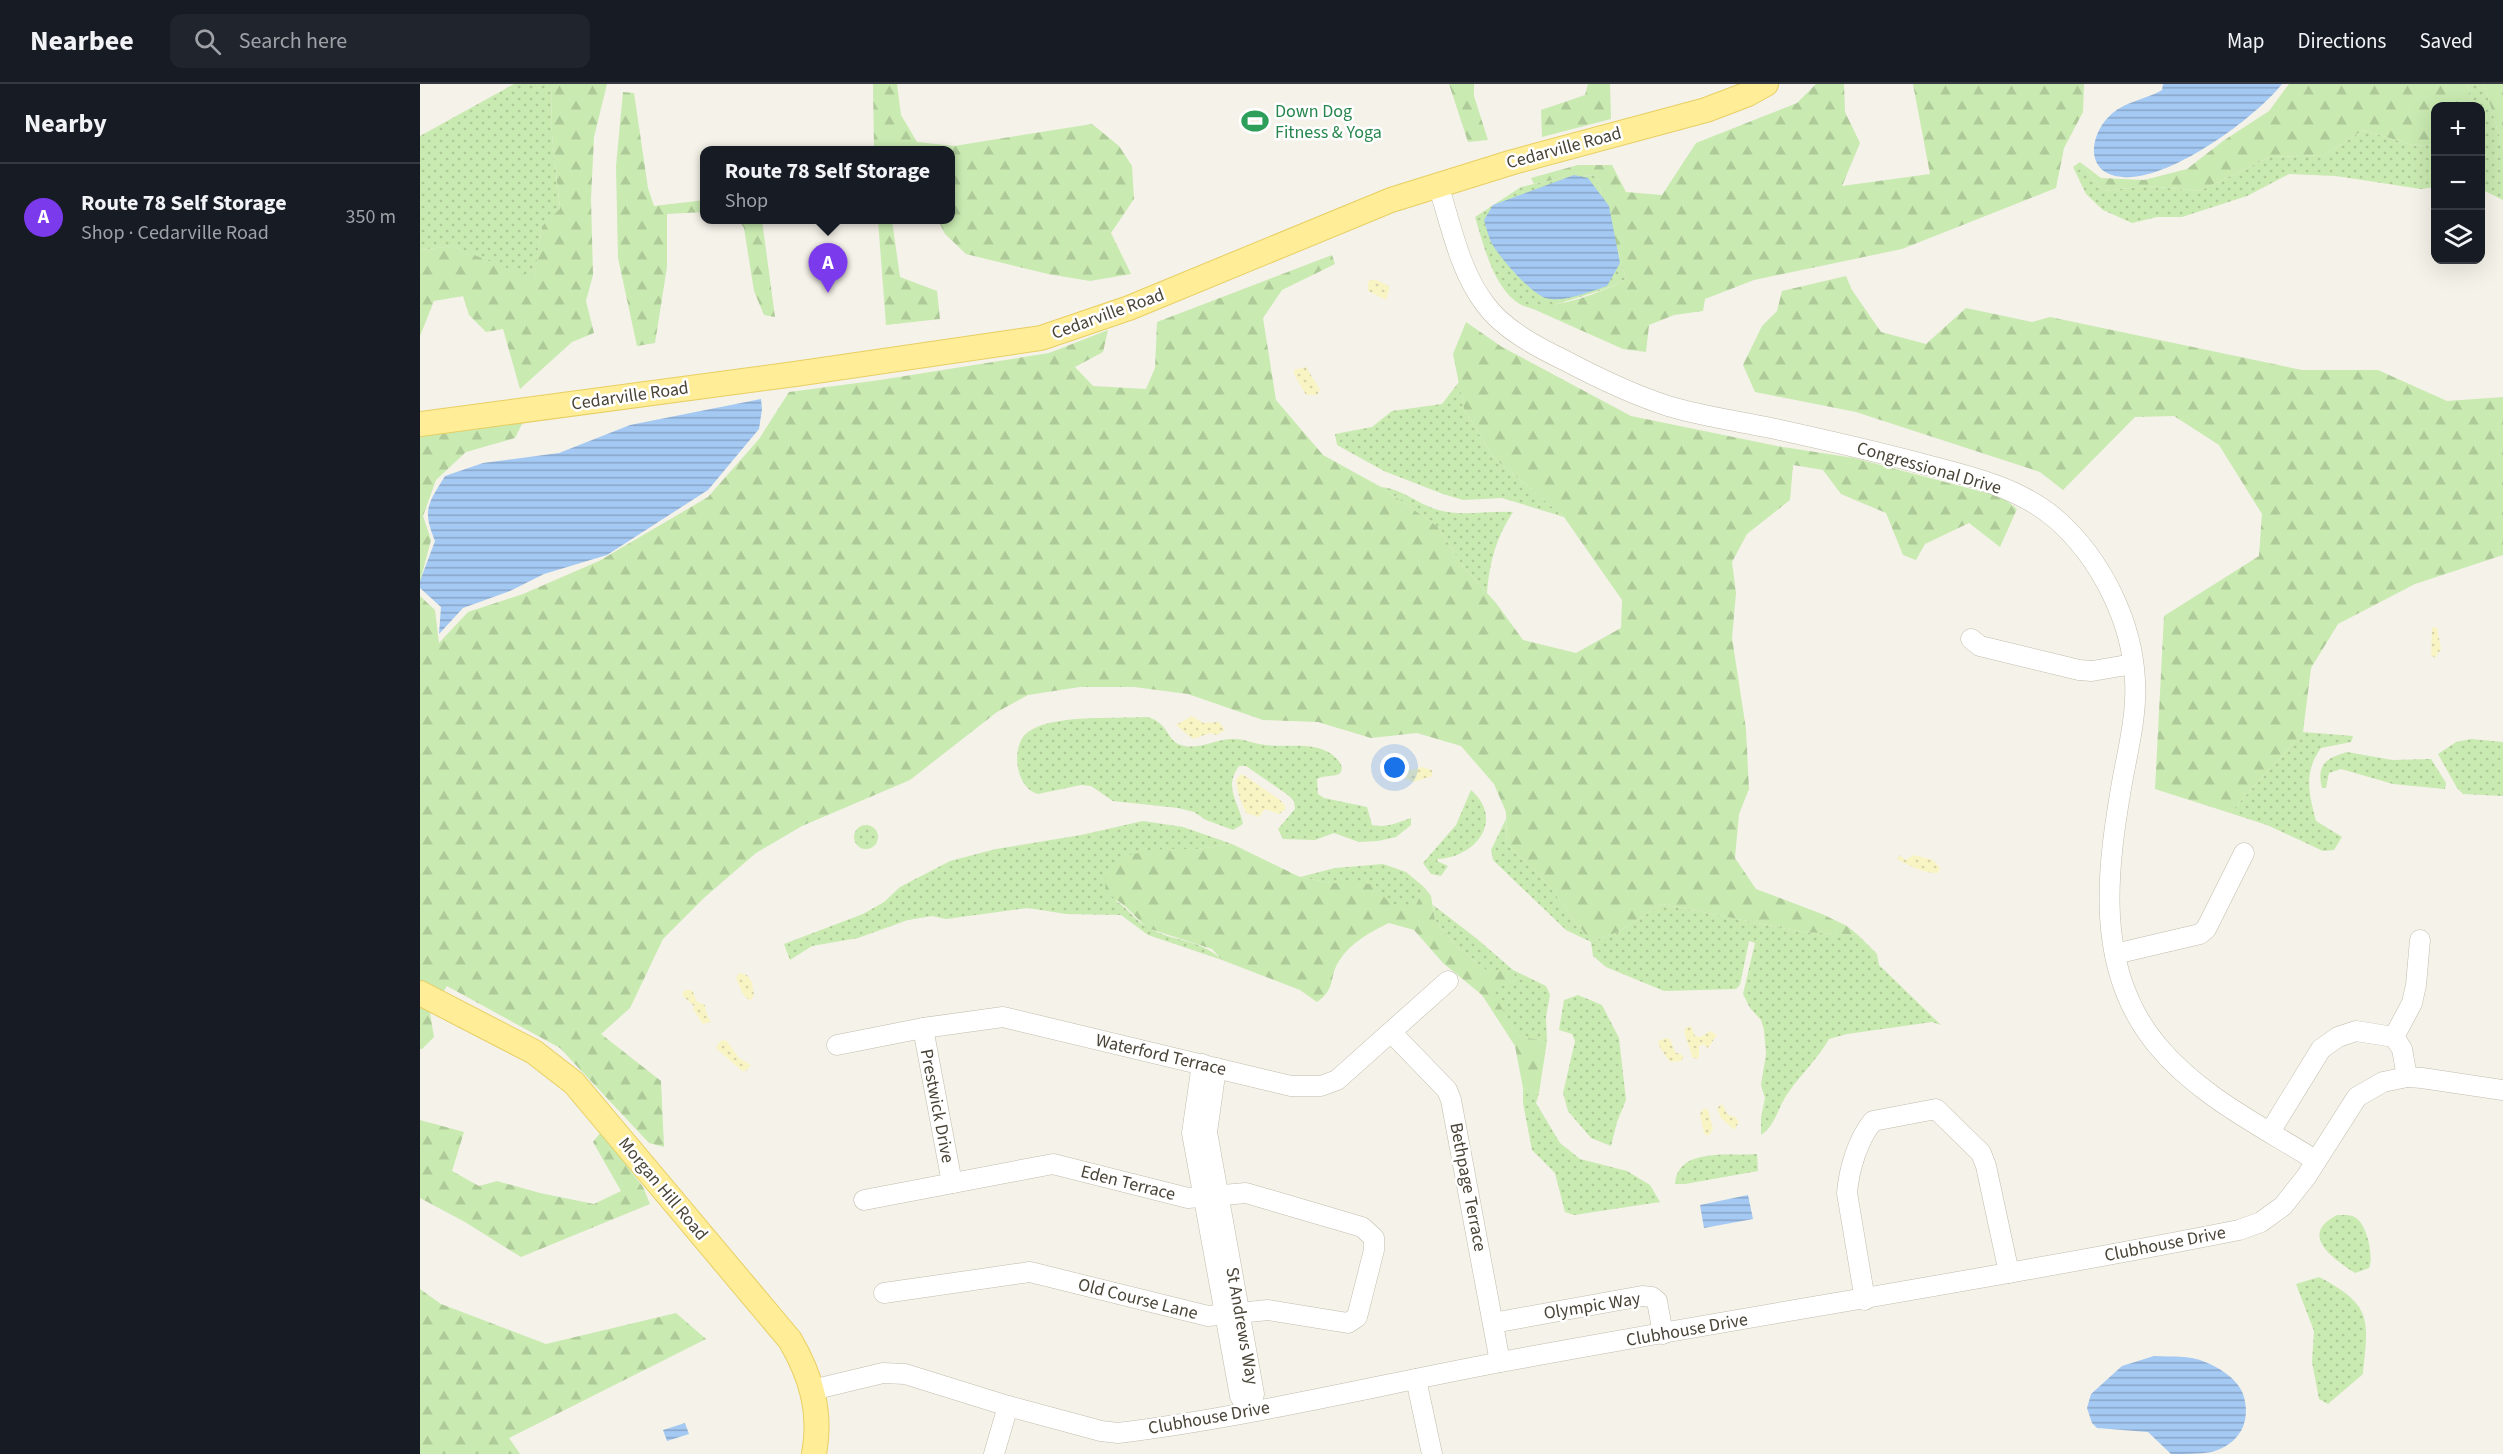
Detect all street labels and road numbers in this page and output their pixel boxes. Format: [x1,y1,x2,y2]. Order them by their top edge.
street label: Cedarville Road [1504,121,1624,175]
street label: Cedarville Road [1048,282,1168,346]
street label: Cedarville Road [570,375,690,417]
street label: Congressional Drive [1854,435,2004,501]
street label: Waterford Terrace [1093,1028,1229,1082]
street label: Prestwick Drive [914,1047,960,1165]
street label: Bethpage Terrace [1443,1120,1493,1254]
street label: Morgan Hill Road [612,1132,714,1246]
street label: Eden Terrace [1078,1159,1178,1207]
street label: Clubhouse Drive [2102,1220,2228,1268]
street label: St Andrews Way [1219,1265,1265,1387]
street label: Old Course Lane [1075,1272,1201,1326]
street label: Olympic Way [1542,1286,1643,1326]
street label: Clubhouse Drive [1624,1307,1750,1353]
street label: Clubhouse Drive [1146,1395,1272,1441]

